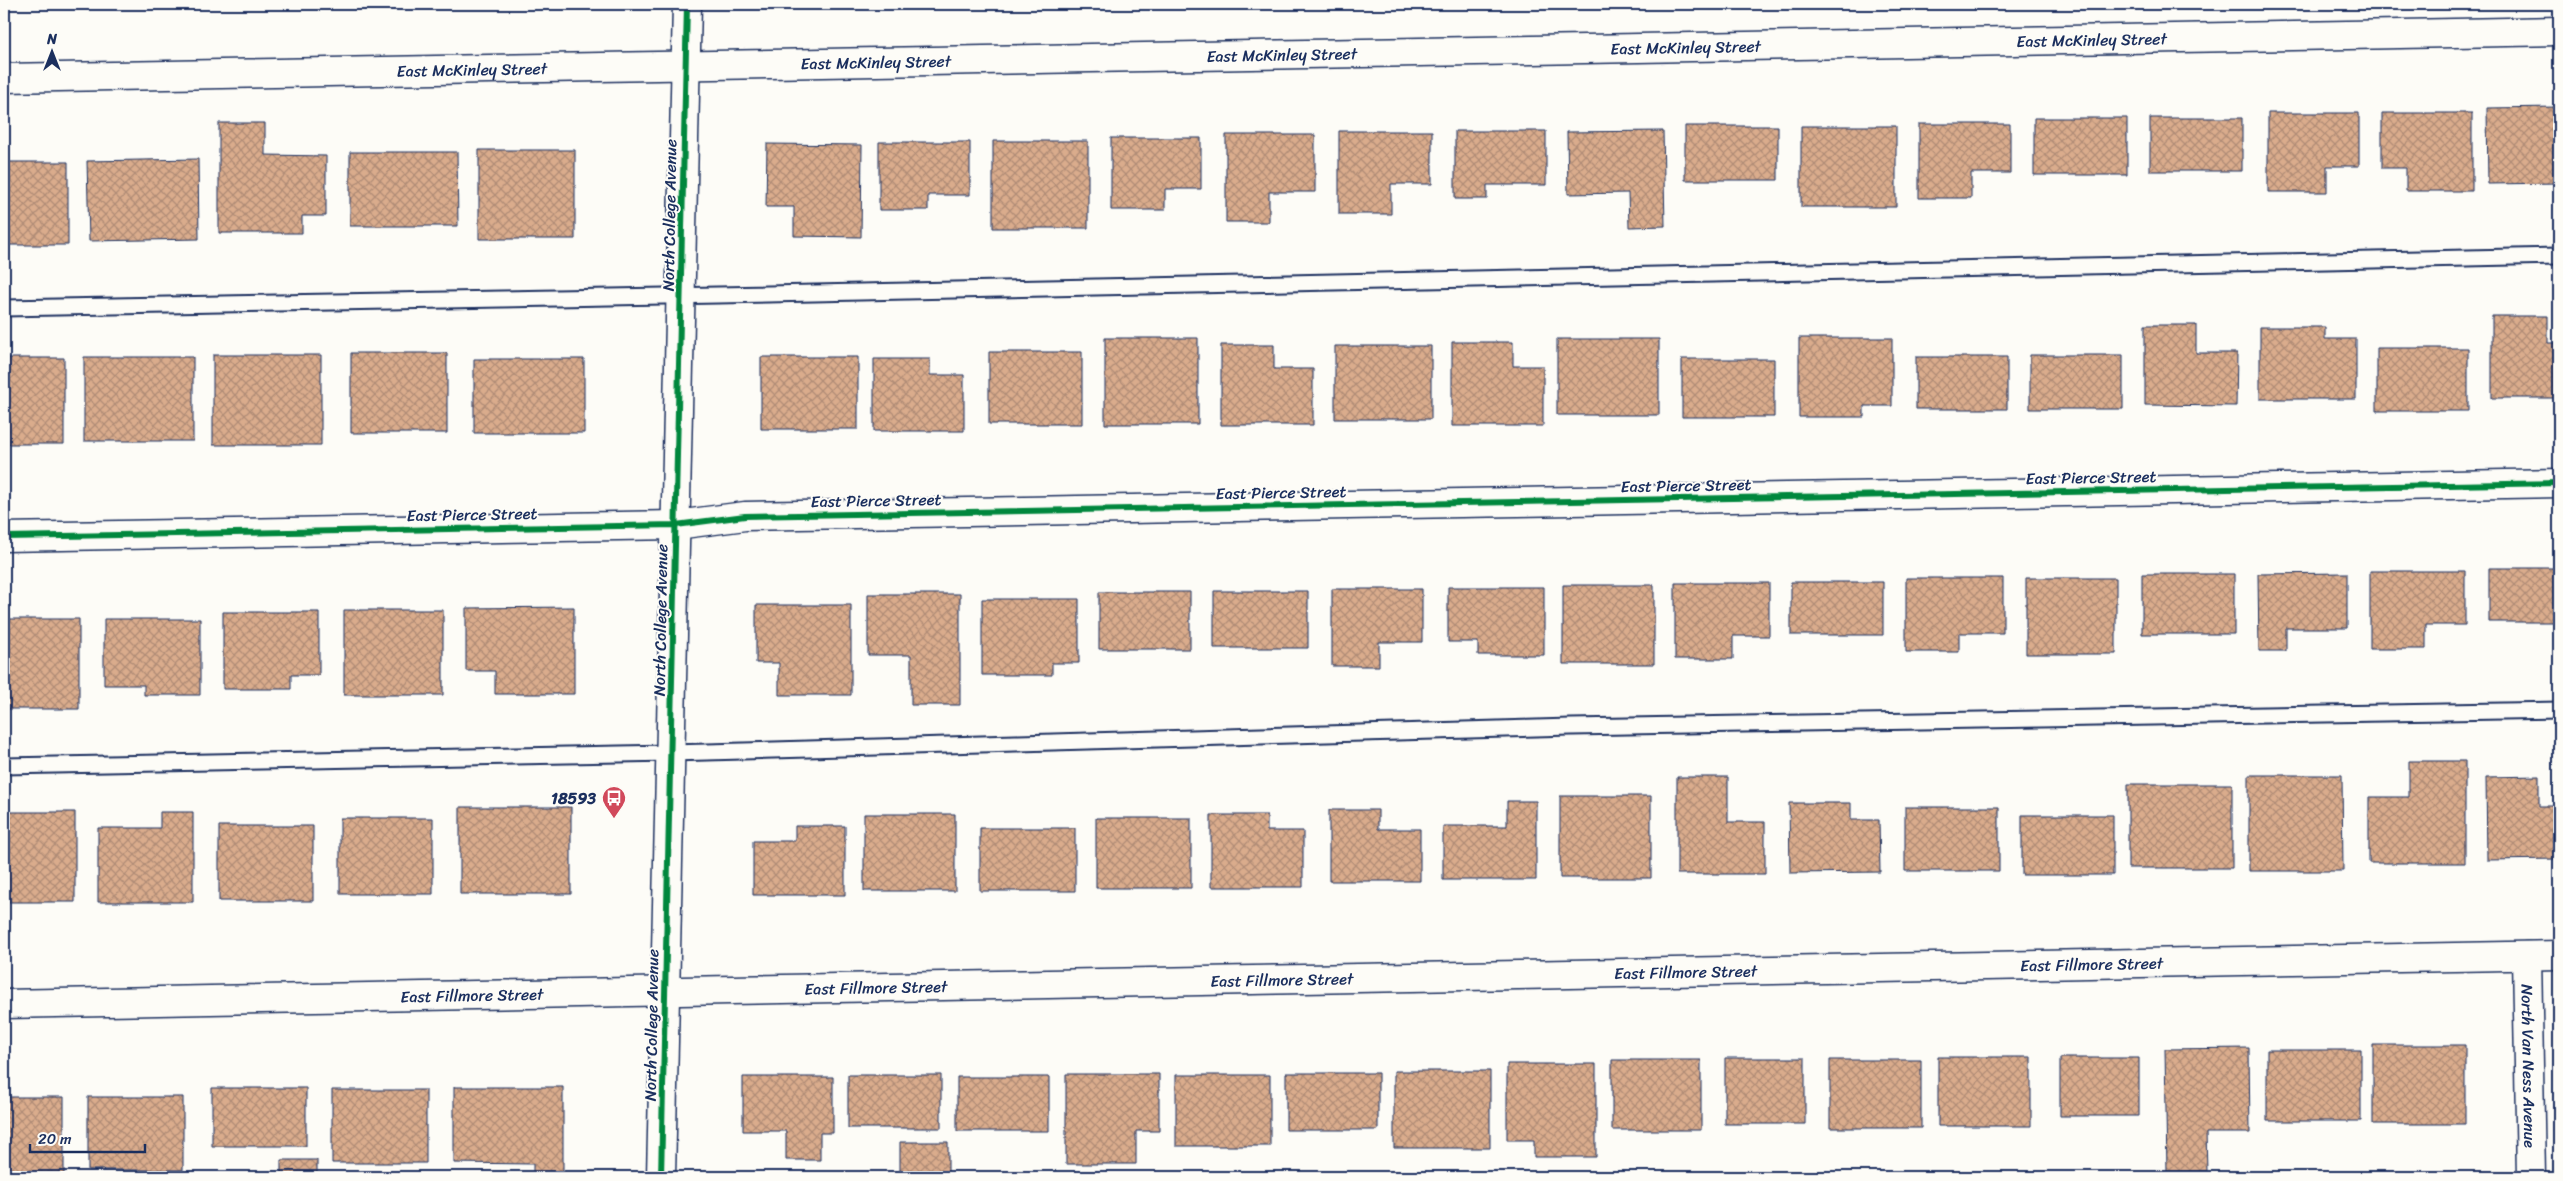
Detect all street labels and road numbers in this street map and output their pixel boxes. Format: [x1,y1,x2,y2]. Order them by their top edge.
street label: East McKinley Street [2016,24,2168,56]
street label: East McKinley Street [1610,32,1762,63]
street label: East McKinley Street [1206,39,1358,71]
street label: East McKinley Street [800,47,952,78]
street label: East McKinley Street [396,54,548,86]
street label: North College Avenue [654,139,685,291]
street label: East Pierce Street [2025,462,2157,493]
street label: East Pierce Street [1620,470,1752,501]
street label: East Pierce Street [1215,477,1347,508]
street label: East Pierce Street [810,485,942,516]
street label: East Pierce Street [406,499,538,530]
street label: North College Avenue [645,544,676,696]
street label: North College Avenue [636,949,667,1101]
street label: East Fillmore Street [2020,949,2164,980]
street label: East Fillmore Street [1614,956,1758,988]
street label: East Fillmore Street [1210,964,1354,996]
street label: East Fillmore Street [804,972,948,1004]
street label: East Fillmore Street [400,980,544,1011]
street label: North Van Ness Avenue [2513,984,2544,1148]

